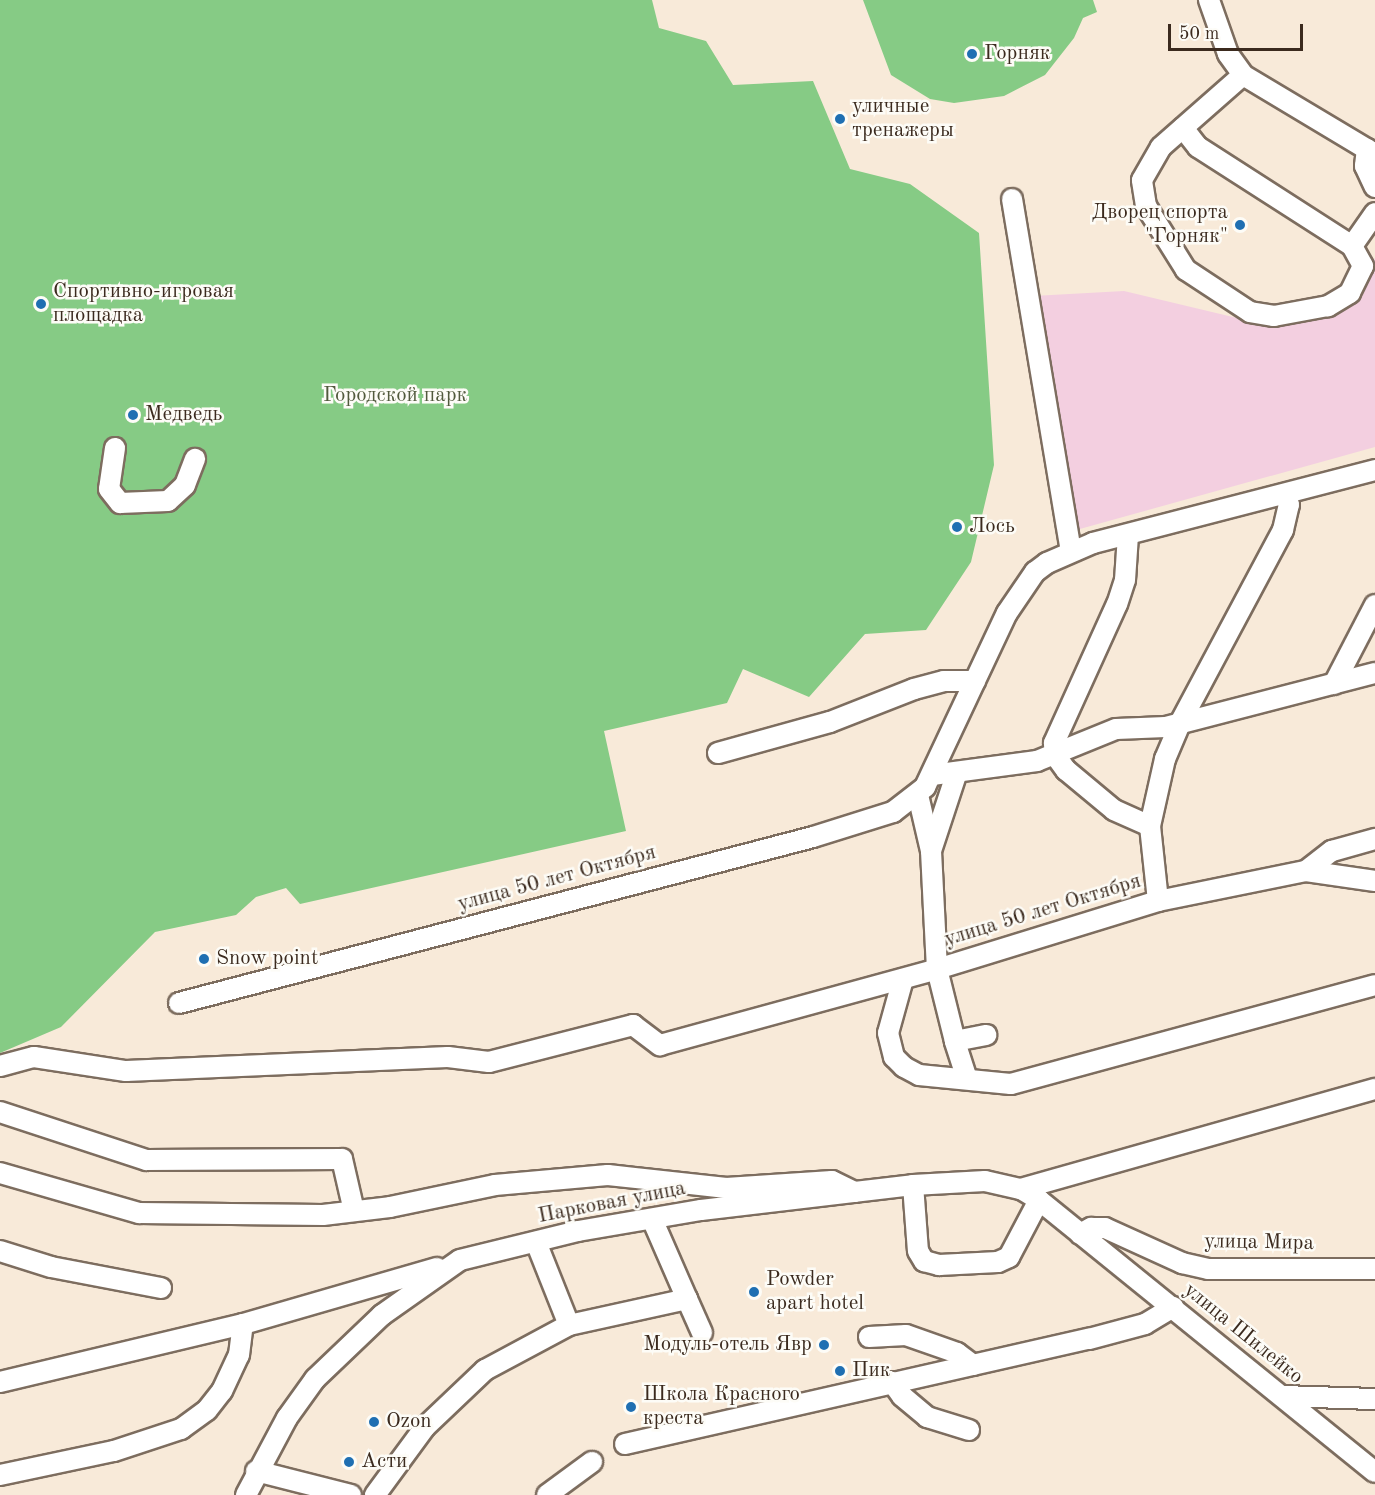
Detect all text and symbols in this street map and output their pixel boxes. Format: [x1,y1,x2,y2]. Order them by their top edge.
scale bar [1171,12,1306,50]
text: 50 m [1179,25,1219,43]
place label: Горняк [984,41,1050,67]
marker: Горняк [965,47,979,61]
place label: уличные тренажеры [852,94,954,144]
marker: уличные тренажеры [833,112,847,126]
place label: Дворец спорта "Горняк" [1092,200,1228,250]
marker: Дворец спорта "Горняк" [1233,218,1247,232]
place label: Спортивно-игровая площадка [53,279,234,329]
marker: Спортивно-игровая площадка [34,297,48,311]
park label: Городской парк [323,383,467,409]
place label: Медведь [145,402,222,428]
marker: Медведь [126,408,140,422]
place label: Лось [969,514,1015,540]
marker: Лось [950,520,964,534]
street label: улица 50 лет Октября [455,840,659,918]
street label: улица 50 лет Октября [942,869,1144,953]
place label: Snow point [216,946,318,972]
marker: Snow point [197,952,211,966]
street label: Парковая улица [536,1176,688,1230]
street label: улица Мира [1204,1229,1314,1257]
place label: Powder apart hotel [766,1267,864,1317]
street label: улица Шилейко [1178,1278,1308,1390]
marker: Powder apart hotel [747,1285,761,1299]
place label: Модуль-отель Явр [643,1332,812,1358]
marker: Модуль-отель Явр [817,1338,831,1352]
place label: Пик [852,1358,890,1384]
marker: Пик [833,1364,847,1378]
place label: Школа Красного креста [643,1382,800,1432]
marker: Школа Красного креста [624,1400,638,1414]
place label: Ozon [386,1409,432,1435]
marker: Ozon [367,1415,381,1429]
place label: Асти [361,1449,407,1475]
marker: Асти [342,1455,356,1469]

